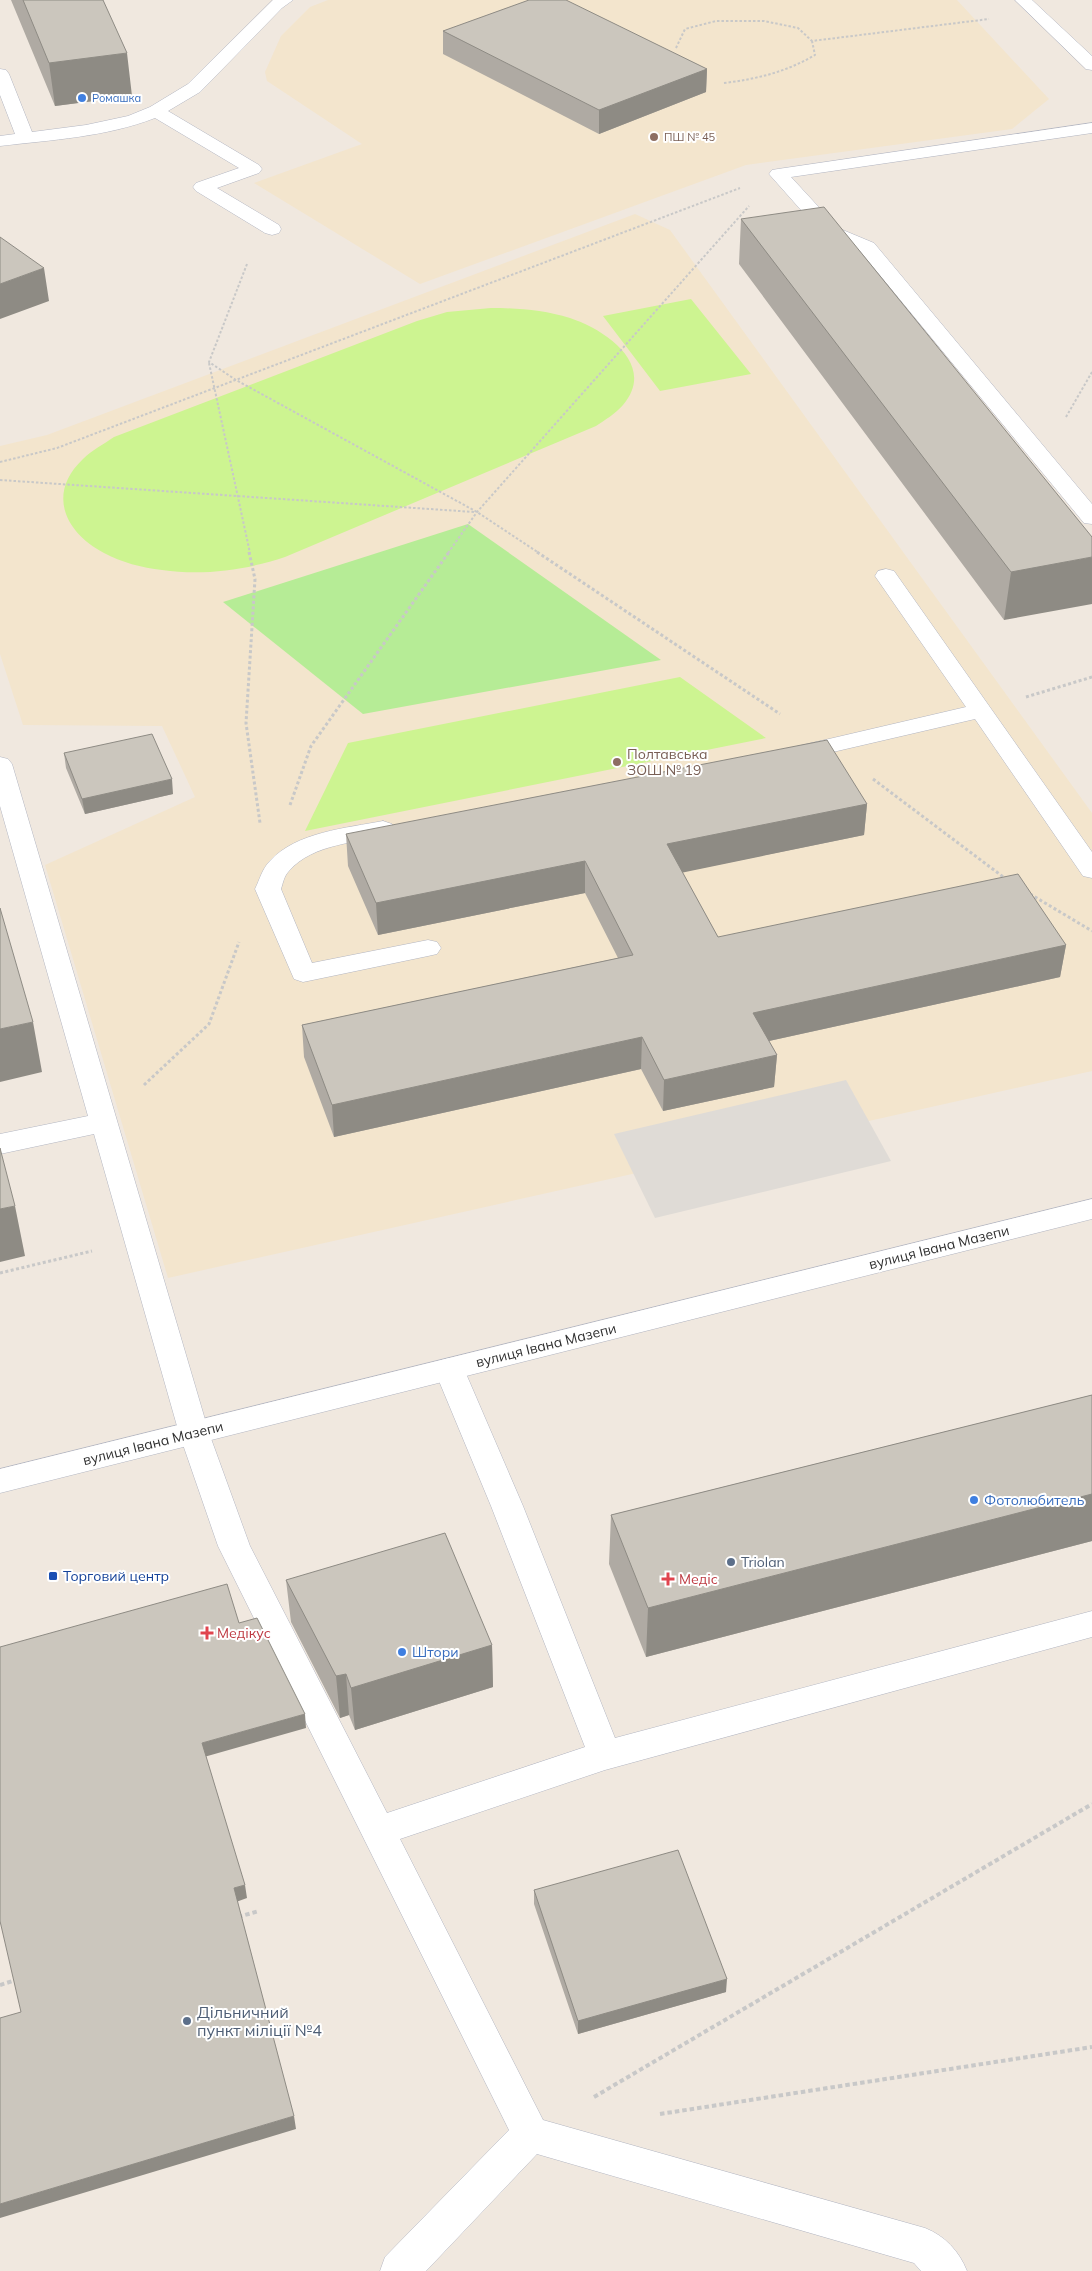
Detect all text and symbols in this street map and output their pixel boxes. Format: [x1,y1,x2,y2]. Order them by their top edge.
place label: Ромашка [92,91,141,105]
marker: Ромашка [76,92,88,104]
place label: ПШ № 45 [664,130,716,144]
marker: ПШ № 45 [648,131,660,143]
place label: Полтавська ЗОШ № 19 [627,745,707,779]
marker: Полтавська ЗОШ № 19 [611,756,623,768]
street label: вулиця Івана Мазепи [867,1221,1011,1273]
street label: вулиця Івана Мазепи [474,1319,618,1371]
street label: вулиця Івана Мазепи [81,1417,225,1469]
place label: Фотолюбитель [984,1491,1085,1509]
marker: Фотолюбитель [968,1494,980,1506]
place label: Triolan [741,1553,785,1571]
marker: Triolan [725,1556,737,1568]
place label: Торговий центр [63,1567,169,1585]
marker: Торговий центр [47,1570,59,1582]
place label: Медіс [679,1570,718,1588]
marker: Медіс [661,1572,675,1586]
place label: Медікус [217,1624,271,1642]
marker: Медікус [201,1627,213,1639]
place label: Штори [412,1643,459,1661]
marker: Штори [396,1646,408,1658]
place label: Дільничний пункт міліції №4 [197,2002,322,2040]
marker: Дільничний пункт міліції №4 [181,2015,193,2027]

